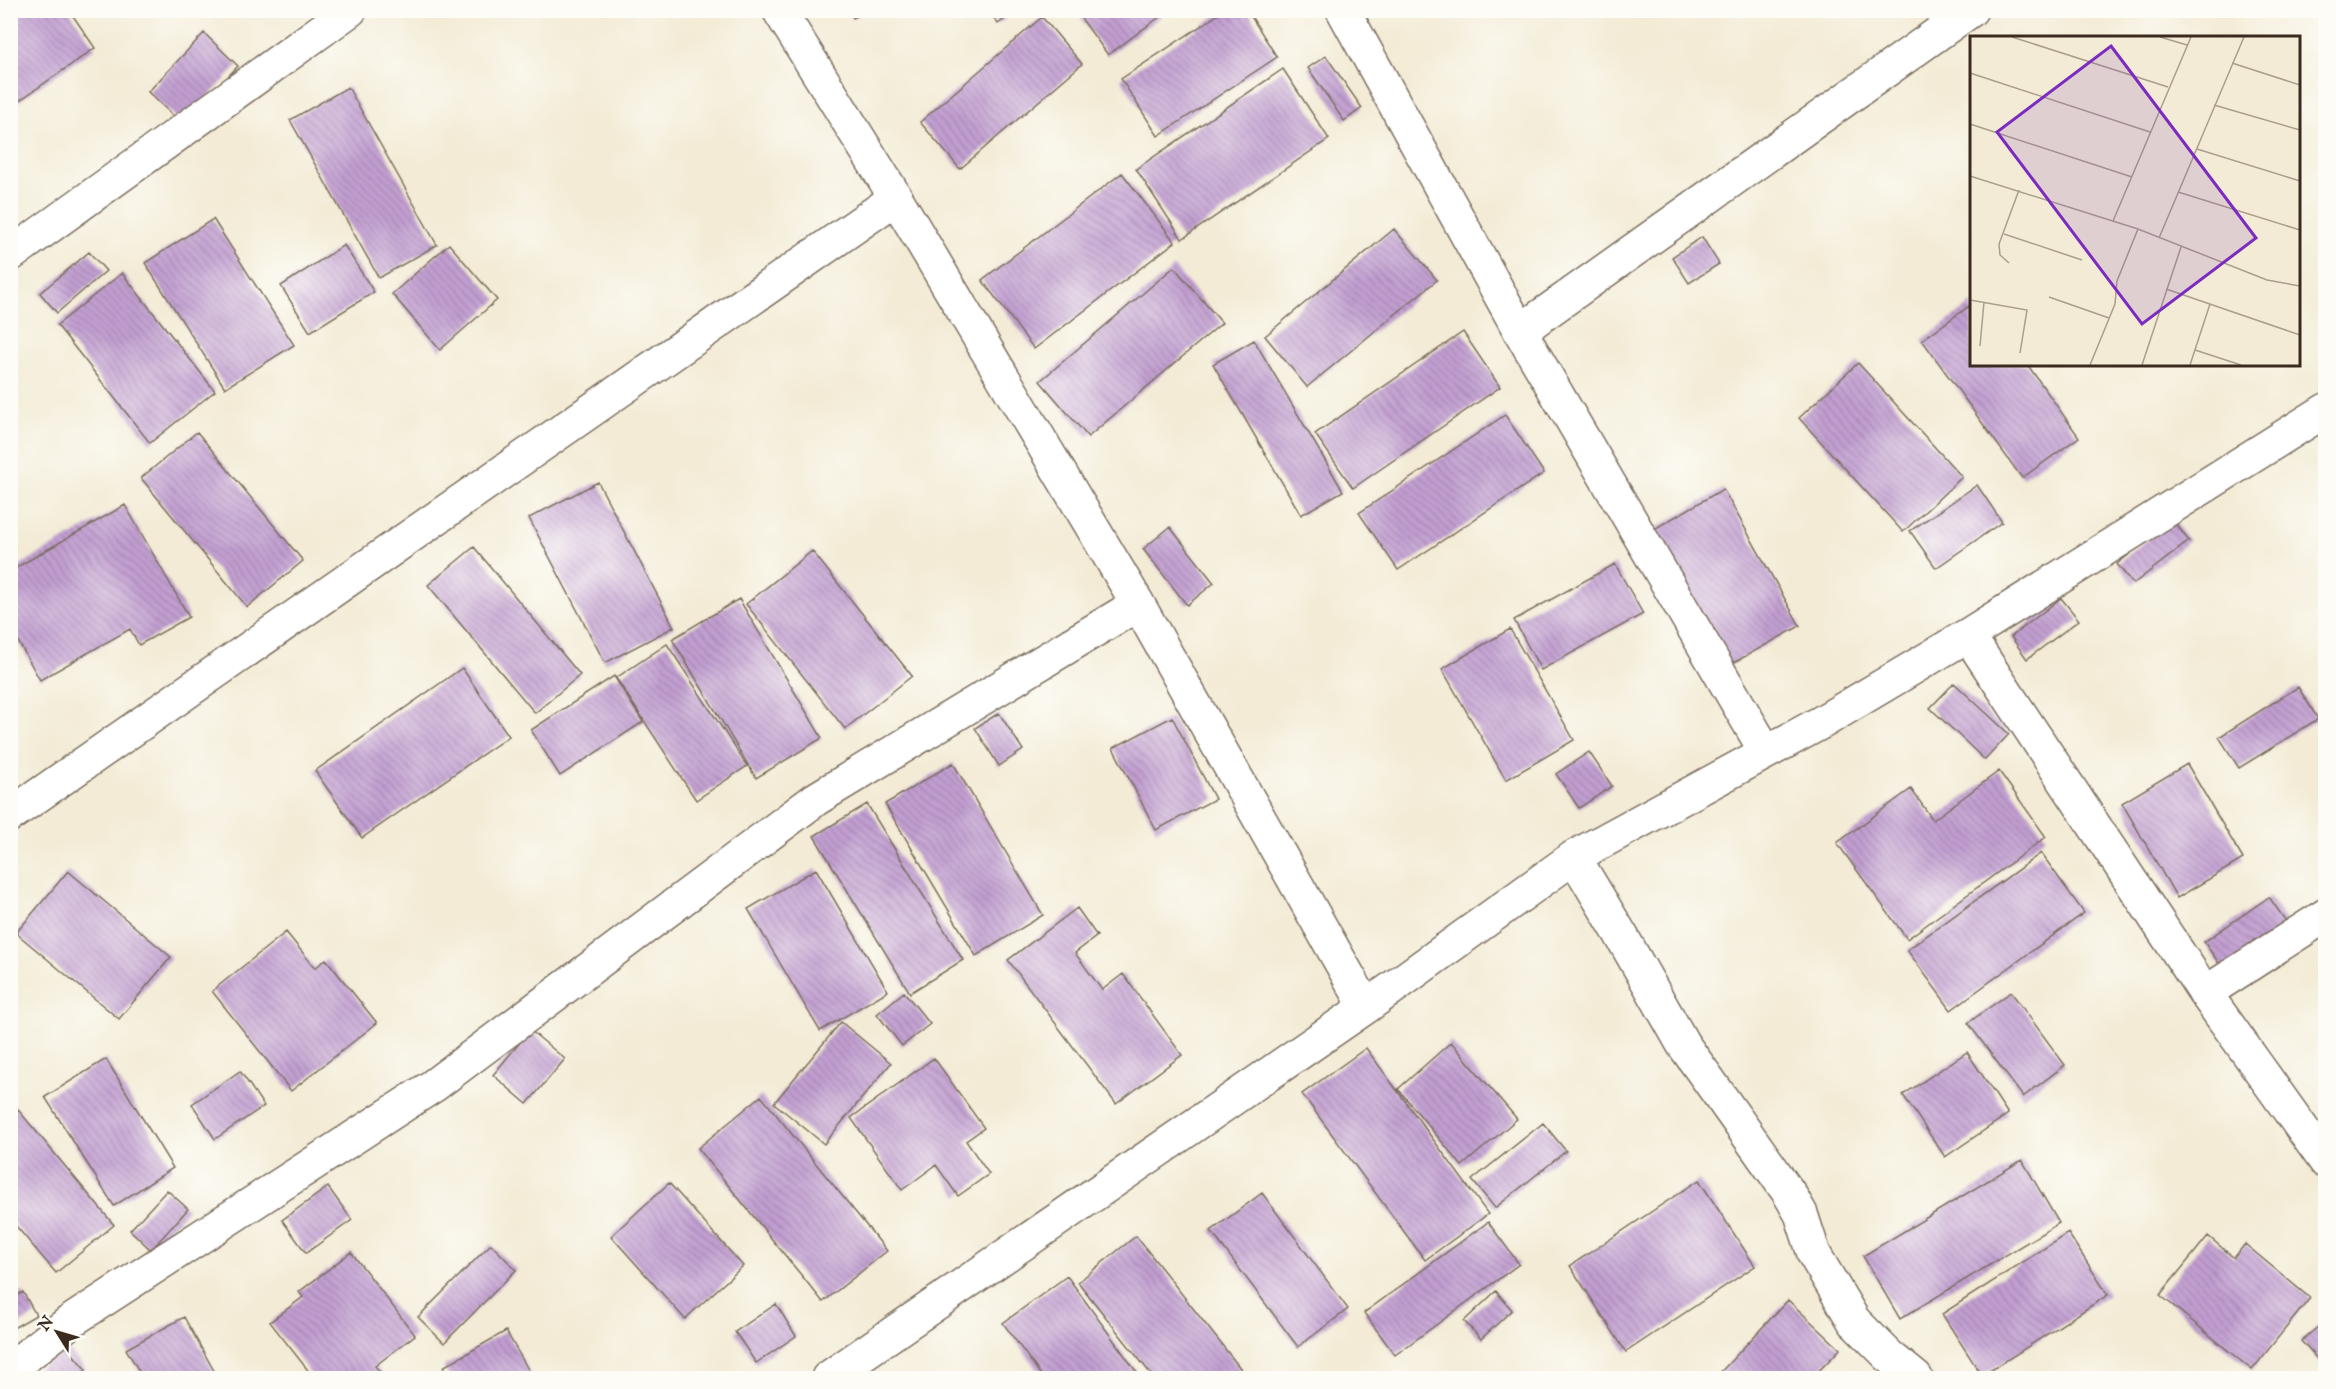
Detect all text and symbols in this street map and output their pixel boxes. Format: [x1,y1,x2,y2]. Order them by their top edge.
inset map [1970,36,2300,366]
north arrow [27,1302,87,1362]
text: N [34,1313,59,1337]

